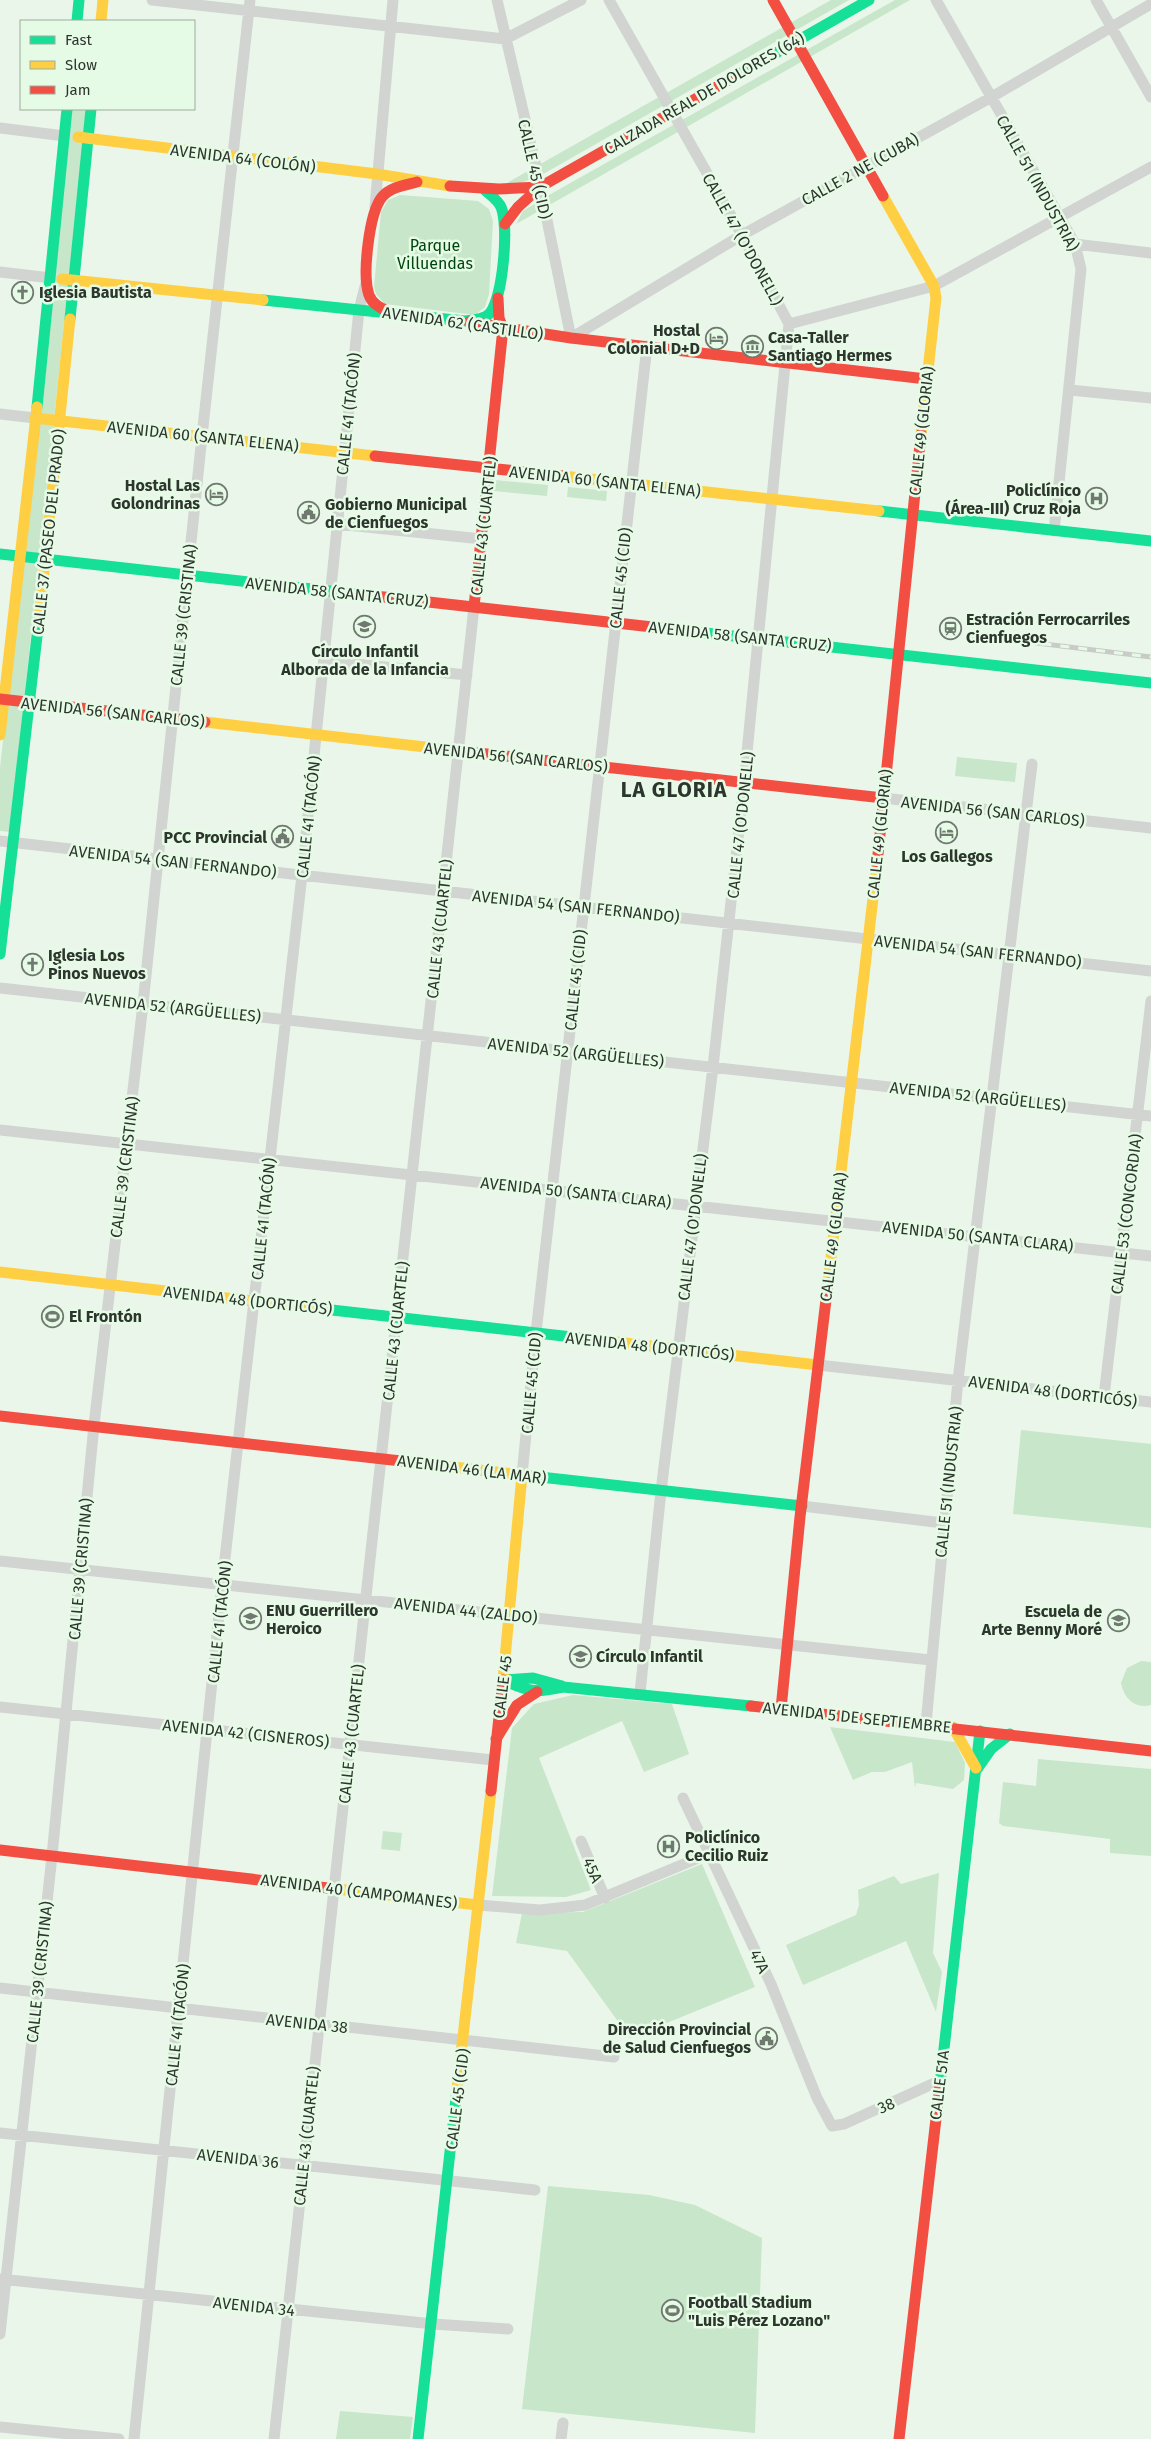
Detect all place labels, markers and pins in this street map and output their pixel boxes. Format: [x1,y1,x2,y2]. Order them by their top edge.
church icon: Iglesia Bautista [11,280,35,304]
place label: Iglesia Bautista [39,283,152,302]
place label: Hostal Colonial D+D [608,321,700,358]
hotel icon: Hostal Colonial D+D [704,327,728,351]
place label: Casa-Taller Santiago Hermes [768,328,892,365]
museum icon: Casa-Taller Santiago Hermes [740,334,764,358]
place label: Hostal Las Golondrinas [111,476,200,513]
place label: Policlínico (Área-III) Cruz Roja [946,481,1081,518]
hotel icon: Hostal Las Golondrinas [204,482,228,506]
hospital icon: Policlínico (Área-III) Cruz Roja [1085,487,1109,511]
place label: Gobierno Municipal de Cienfuegos [325,495,467,532]
public building icon: Gobierno Municipal de Cienfuegos [297,501,321,525]
place label: Estración Ferrocarriles Cienfuegos [966,610,1130,647]
school or university icon: Círculo Infantil Alborada de la Infancia [353,615,377,639]
station icon: Estración Ferrocarriles Cienfuegos [938,616,962,640]
place label: Círculo Infantil Alborada de la Infancia [280,642,449,679]
hotel icon: Los Gallegos [935,820,959,844]
public building icon: PCC Provincial [271,825,295,849]
place label: PCC Provincial [164,828,267,847]
place label: Los Gallegos [901,847,993,866]
place label: Iglesia Los Pinos Nuevos [48,946,146,983]
church icon: Iglesia Los Pinos Nuevos [20,952,44,976]
sports icon: El Frontón [41,1304,65,1328]
place label: El Frontón [69,1307,142,1326]
place label: ENU Guerrillero Heroico [266,1601,378,1638]
place label: Escuela de Arte Benny Moré [981,1602,1102,1639]
school or university icon: ENU Guerrillero Heroico [238,1607,262,1631]
school or university icon: Escuela de Arte Benny Moré [1106,1608,1130,1632]
school or university icon: Círculo Infantil [568,1644,592,1668]
place label: Círculo Infantil [596,1647,703,1666]
place label: Policlínico Cecilio Ruiz [685,1828,769,1865]
hospital icon: Policlínico Cecilio Ruiz [657,1834,681,1858]
place label: Dirección Provincial de Salud Cienfuegos [603,2020,751,2057]
public building icon: Dirección Provincial de Salud Cienfuegos [755,2026,779,2050]
place label: Football Stadium "Luis Pérez Lozano" [688,2293,830,2330]
sports icon: Football Stadium "Luis Pérez Lozano" [660,2299,684,2323]

